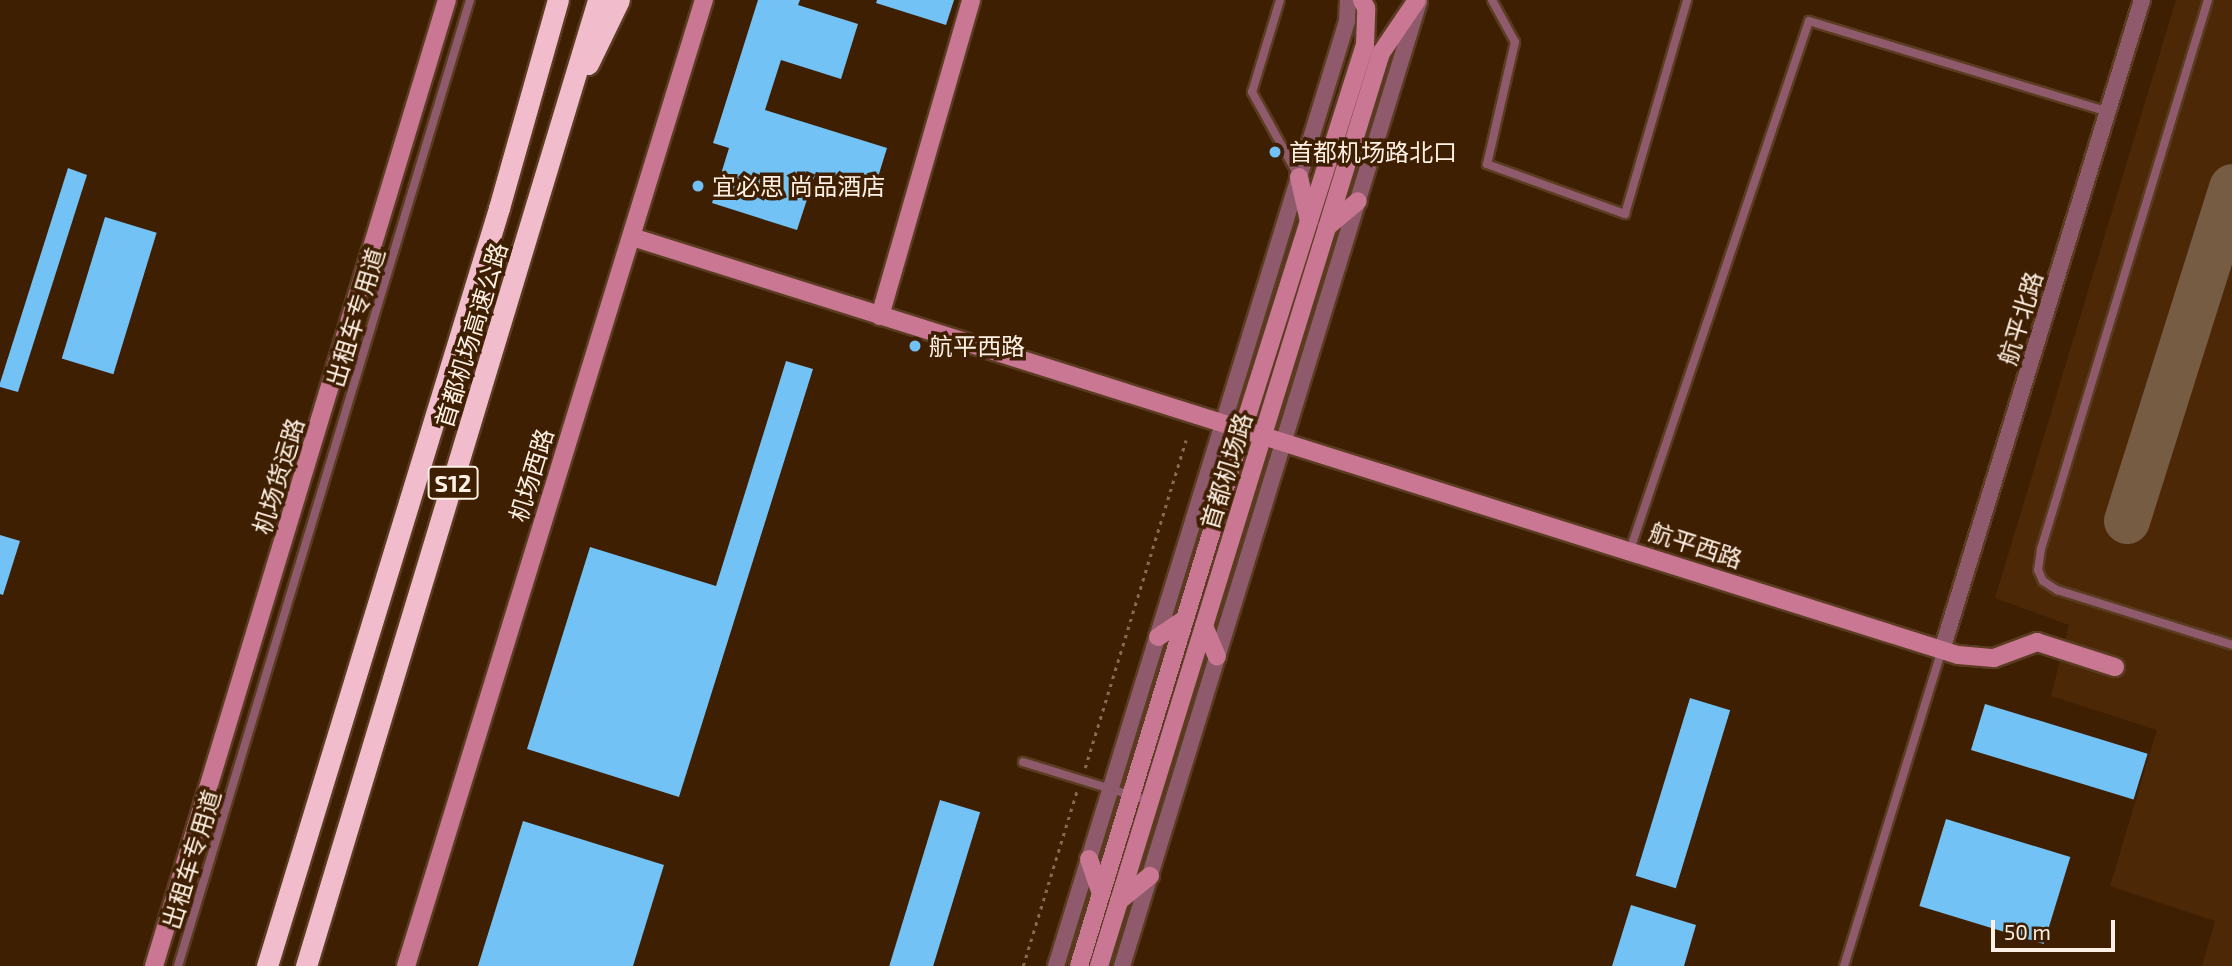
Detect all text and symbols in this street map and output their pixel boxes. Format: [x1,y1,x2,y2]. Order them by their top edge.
place label: 首都机场路北口 [1289,138,1457,166]
marker: 首都机场路北口 [1267,144,1283,160]
place label: 宜必思 尚品酒店 [712,172,885,200]
marker: 宜必思 尚品酒店 [690,178,706,194]
street label: 首都机场高速公路 [429,239,513,431]
street label: 出租车专用道 [320,244,390,390]
street label: 航平北路 [1992,268,2048,368]
place label: 航平西路 [929,332,1025,360]
marker: 航平西路 [907,338,923,354]
street label: 首都机场路 [1195,409,1257,533]
street label: 机场货运路 [247,414,309,538]
street label: 机场西路 [503,425,559,525]
road number: S12 [427,463,479,503]
street label: 航平西路 [1646,516,1746,574]
street label: 出租车专用道 [156,786,226,932]
scale bar [1994,906,2118,950]
text: 50 m [2004,919,2051,944]

